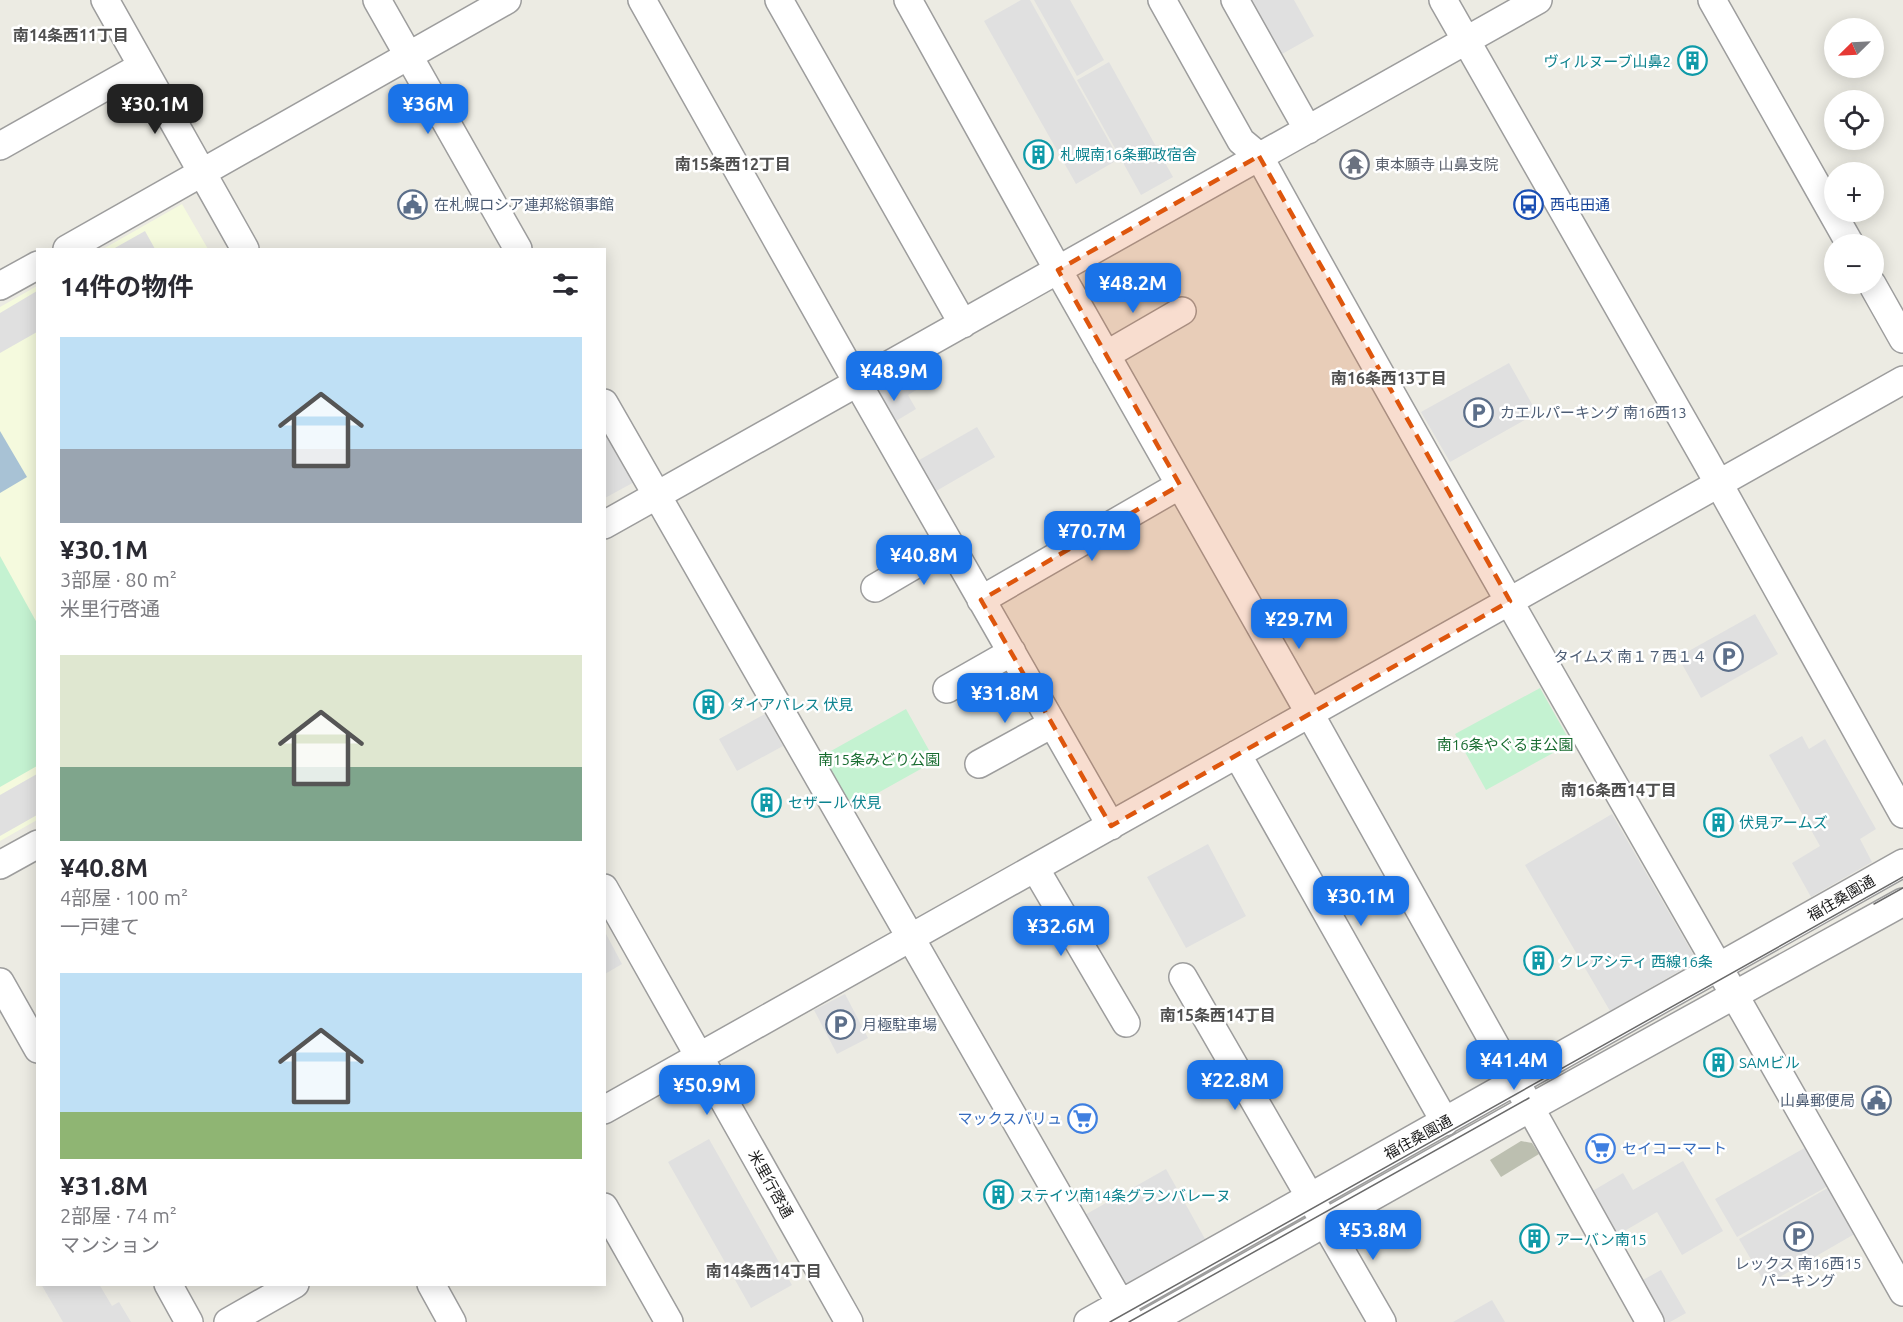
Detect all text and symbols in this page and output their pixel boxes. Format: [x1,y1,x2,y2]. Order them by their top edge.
north arrow [1824,18,1884,78]
map controls [1824,18,1884,294]
district label: 南14条西11丁目 [13,26,129,44]
building icon: ヴィルヌーブ山鼻2 [1676,45,1708,77]
place label: ヴィルヌーブ山鼻2 [1543,53,1671,70]
pin: ¥30.1M [106,84,204,135]
pin: ¥36M [392,84,464,135]
button: locate [1824,90,1884,150]
text: ¥30.1M [121,92,189,115]
text: ¥36M [402,92,454,115]
building icon: 札幌南16条郵政宿舎 [1023,138,1055,170]
place label: 札幌南16条郵政宿舎 [1060,146,1197,163]
temple icon: 東本願寺 山鼻支院 [1338,148,1370,180]
district label: 南15条西12丁目 [675,155,791,173]
place label: 東本願寺 山鼻支院 [1375,156,1498,173]
button: + [1824,162,1884,222]
public building icon: 在札幌ロシア連邦総領事館 [397,188,429,220]
bus stop icon: 西屯田通 [1513,188,1545,220]
place label: 在札幌ロシア連邦総領事館 [434,196,614,213]
place label: 西屯田通 [1550,196,1610,213]
button: − [1824,234,1884,294]
pin: ¥48.2M [1084,263,1182,314]
icon: filters [549,268,582,301]
text: ¥48.2M [1099,271,1167,294]
text: 14件の物件 [60,272,193,301]
pin: ¥48.9M [845,351,943,402]
text: ¥48.9M [860,359,928,382]
district label: 南16条西13丁目 [1331,369,1447,387]
icon: home [267,376,375,484]
parking icon: カエルパーキング 南16西13 [1463,396,1495,428]
place label: カエルパーキング 南16西13 [1500,404,1687,421]
pin: ¥70.7M [1043,511,1141,562]
text: ¥70.7M [1058,519,1126,542]
text: ¥30.1M [60,535,148,564]
pin: ¥40.8M [875,535,973,586]
text: ¥40.8M [890,543,958,566]
text: 3部屋 · 80 m² [60,568,177,591]
text: 米里行啓通 [60,597,160,620]
pin: ¥29.7M [1250,599,1348,650]
text: ¥29.7M [1265,607,1333,630]
parking icon: タイムズ 南１７西１４ [1712,640,1744,672]
place label: タイムズ 南１７西１４ [1554,648,1707,665]
pin: ¥31.8M [956,673,1054,724]
text: ¥31.8M [971,681,1039,704]
building icon: ダイアパレス 伏見 [693,688,725,720]
icon: home [267,694,375,802]
place label: ダイアパレス 伏見 [730,696,853,713]
park label: 南16条やぐるま公園 [1437,736,1573,753]
park label: 南15条みどり公園 [818,751,940,768]
district label: 南16条西14丁目 [1561,781,1677,799]
building icon: セザール 伏見 [751,786,783,818]
place label: セザール 伏見 [788,794,881,811]
building icon: 伏見アームズ [1702,806,1734,838]
place label: 伏見アームズ [1739,814,1828,831]
text: ¥40.8M [60,853,148,882]
street label: 福住桑園通 [1804,872,1878,924]
pin: ¥30.1M [1312,876,1410,927]
text: ¥30.1M [1327,884,1395,907]
text: 4部屋 · 100 m² [60,886,188,909]
pin: ¥32.6M [1012,906,1110,957]
text: ¥32.6M [1027,914,1095,937]
text: 一戸建て [60,915,140,938]
building icon: クレアシティ 西線16条 [1522,945,1554,977]
place label: クレアシティ 西線16条 [1559,953,1713,970]
district label: 南15条西14丁目 [1160,1006,1276,1024]
parking icon: 月極駐車場 [825,1008,857,1040]
icon: home [267,1012,375,1120]
place label: 月極駐車場 [862,1016,937,1033]
pin: ¥41.4M [1465,1040,1563,1091]
building icon: SAMビル [1702,1046,1734,1078]
text: ¥41.4M [1480,1048,1548,1071]
place label: SAMビル [1739,1054,1800,1071]
pin: ¥22.8M [1186,1060,1284,1111]
pin: ¥50.9M [658,1065,756,1116]
text: ¥22.8M [1201,1068,1269,1091]
text: ¥50.9M [673,1073,741,1096]
public building icon: 山鼻郵便局 [1860,1084,1892,1116]
place label: 山鼻郵便局 [1780,1092,1855,1109]
supermarket icon: マックスバリュ [1067,1102,1099,1134]
place label: マックスバリュ [957,1110,1062,1127]
street label: 福住桑園通 [1381,1111,1455,1163]
supermarket icon: セイコーマート [1585,1132,1617,1164]
place label: セイコーマート [1622,1140,1727,1157]
street label: 米里行啓通 [745,1147,797,1221]
text: ¥31.8M [60,1171,148,1200]
building icon: ステイツ南14条グランバレーヌ [982,1179,1014,1211]
place label: ステイツ南14条グランバレーヌ [1019,1187,1231,1204]
text: 2部屋 · 74 m² [60,1204,177,1227]
pin: ¥53.8M [1324,1210,1422,1261]
text: ¥53.8M [1339,1218,1407,1241]
parking icon: レックス 南16西15 パーキング [1782,1220,1814,1252]
building icon: アーバン南15 [1518,1223,1550,1255]
place label: アーバン南15 [1555,1231,1647,1248]
text: マンション [60,1233,160,1256]
place label: レックス 南16西15 パーキング [1735,1255,1861,1289]
district label: 南14条西14丁目 [706,1262,822,1280]

